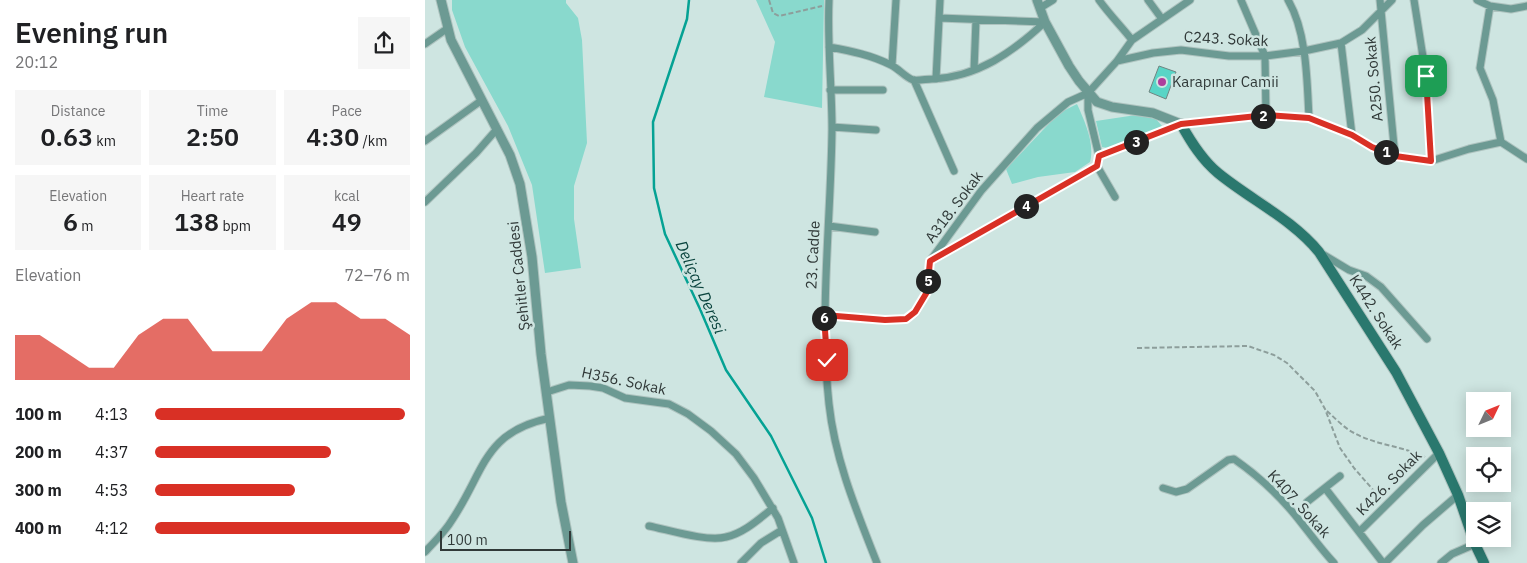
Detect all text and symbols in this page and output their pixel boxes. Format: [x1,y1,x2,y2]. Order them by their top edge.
text: Evening run [15,14,168,51]
button: share [358,17,410,69]
street label: C243. Sokak [1183,27,1269,50]
street label: A250. Sokak [1360,36,1387,122]
text: 20:12 [15,52,58,72]
pin [1405,55,1447,97]
icon: arrive [1412,62,1440,90]
place label: Karapınar Camii [1172,72,1279,91]
marker: Karapınar Camii [1156,76,1168,88]
text: Distance [51,102,105,120]
text: Time [197,102,228,120]
text: Pace [332,102,362,120]
pin: 2 [1251,104,1275,128]
text: 2 [1259,107,1268,125]
text: 0.63 [40,120,93,153]
text: 2:50 [186,120,239,153]
text: 4:30 [306,120,359,153]
pin: 3 [1123,130,1149,154]
text: km [93,132,116,150]
text: /km [359,132,387,150]
text: 3 [1132,133,1141,151]
pin: 1 [1373,140,1399,164]
text: 1 [1382,143,1391,161]
street label: A318. Sokak [920,167,987,246]
text: Elevation [49,187,107,205]
text: Heart rate [181,187,244,205]
text: kcal [334,187,360,205]
pin: 4 [1013,194,1039,218]
text: 4 [1022,197,1031,215]
text: 6 [63,205,78,238]
text: 138 [174,205,219,238]
text: 49 [332,205,362,238]
text: m [78,217,93,235]
text: bpm [219,217,251,235]
street label: Şehitler Caddesi [503,220,534,332]
street label: 23. Cadde [801,220,824,290]
water label: Deliçay Deresi [672,237,731,337]
text: Elevation [15,265,81,285]
text: 72–76 m [344,265,410,285]
pin: 5 [915,268,941,294]
street label: K442. Sokak [1345,271,1408,353]
text: 5 [924,272,933,290]
pin: 6 [811,306,837,330]
text: 6 [820,309,829,327]
pin [806,339,848,381]
icon: check [813,346,841,374]
street label: H356. Sokak [580,362,668,399]
north arrow [1466,392,1511,438]
map controls [1466,392,1511,547]
text: 100 m [15,404,62,424]
text: 4:13 [95,404,128,424]
text: 200 m [15,442,62,462]
text: 4:37 [95,442,128,462]
street label: K426. Sokak [1352,446,1425,519]
button: locate [1466,447,1511,492]
street label: K407. Sokak [1264,466,1335,542]
text: 300 m [15,480,62,500]
text: 4:53 [95,480,128,500]
button: layers [1466,502,1511,547]
text: 400 m [15,518,62,538]
text: 4:12 [95,518,128,538]
scale bar [440,528,571,551]
text: 100 m [447,531,488,549]

